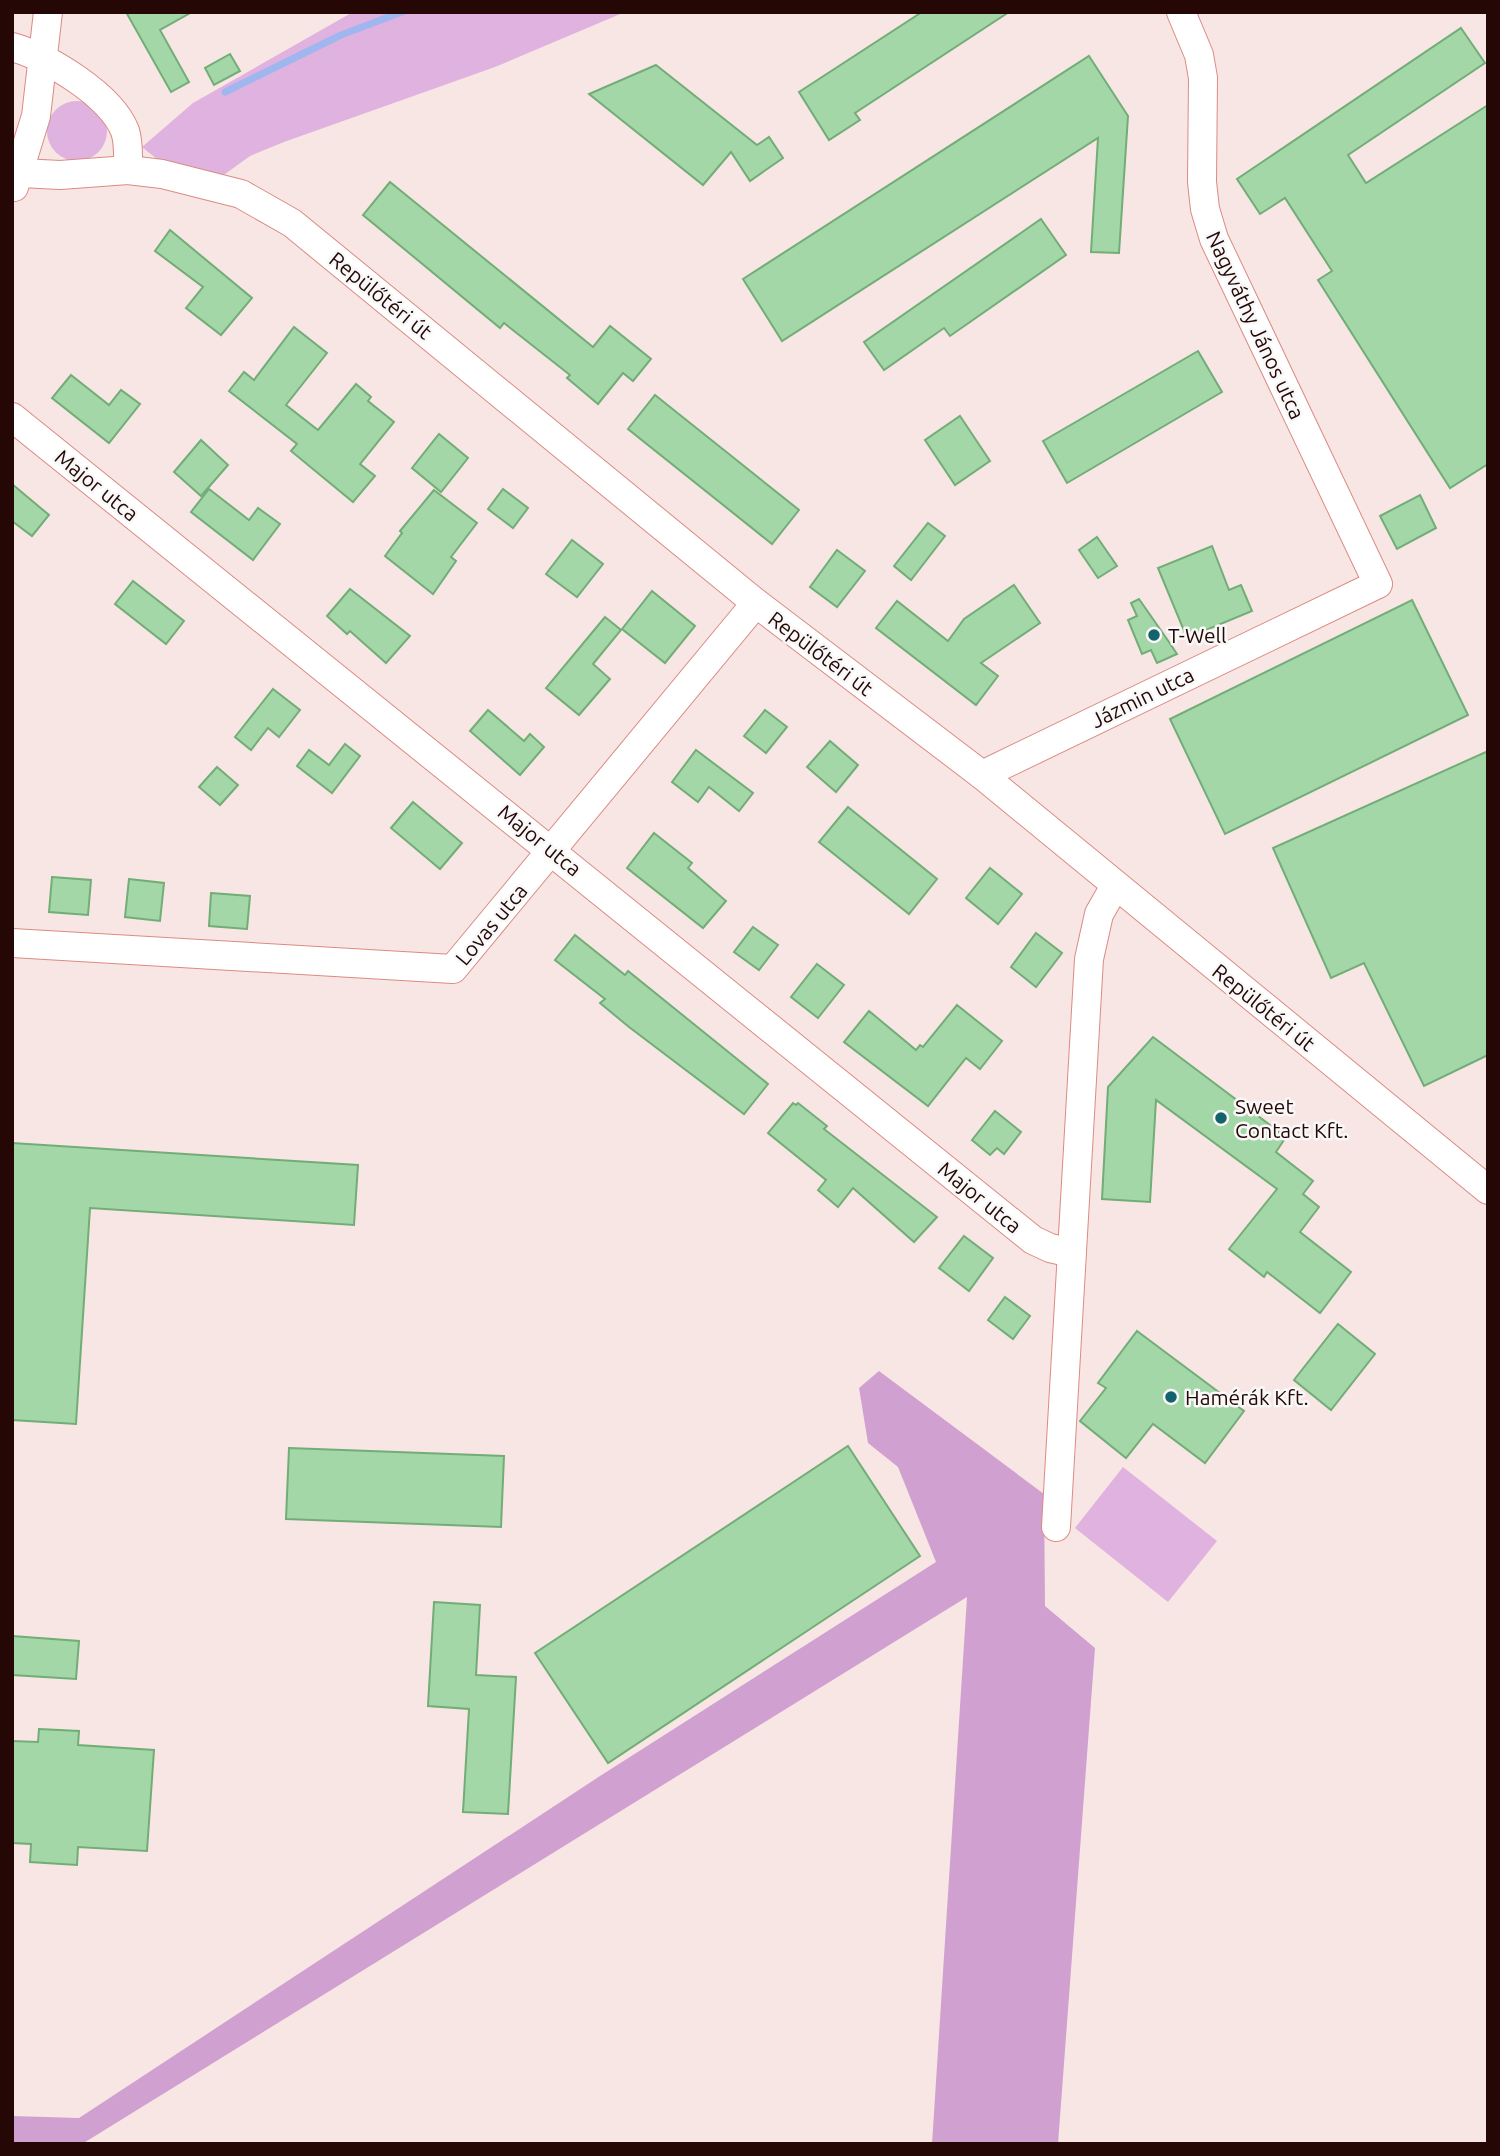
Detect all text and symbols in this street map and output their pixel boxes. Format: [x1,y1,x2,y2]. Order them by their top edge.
street label: Nagyváthy János utca [1202,227,1310,423]
street label: Repülőtéri út [325,246,437,344]
street label: Major utca [51,444,143,526]
street label: Repülőtéri út [764,606,878,700]
place label: T-Well [1168,623,1227,647]
marker: T-Well [1146,627,1162,643]
street label: Jázmin utca [1087,662,1197,732]
street label: Major utca [494,799,586,881]
street label: Lovas utca [450,879,532,969]
street label: Repülőtéri út [1208,958,1320,1056]
place label: Sweet Contact Kft. [1235,1094,1348,1142]
marker: Sweet Contact Kft. [1213,1110,1229,1126]
street label: Major utca [934,1156,1026,1238]
place label: Hamérák Kft. [1185,1385,1309,1409]
marker: Hamérák Kft. [1163,1389,1179,1405]

